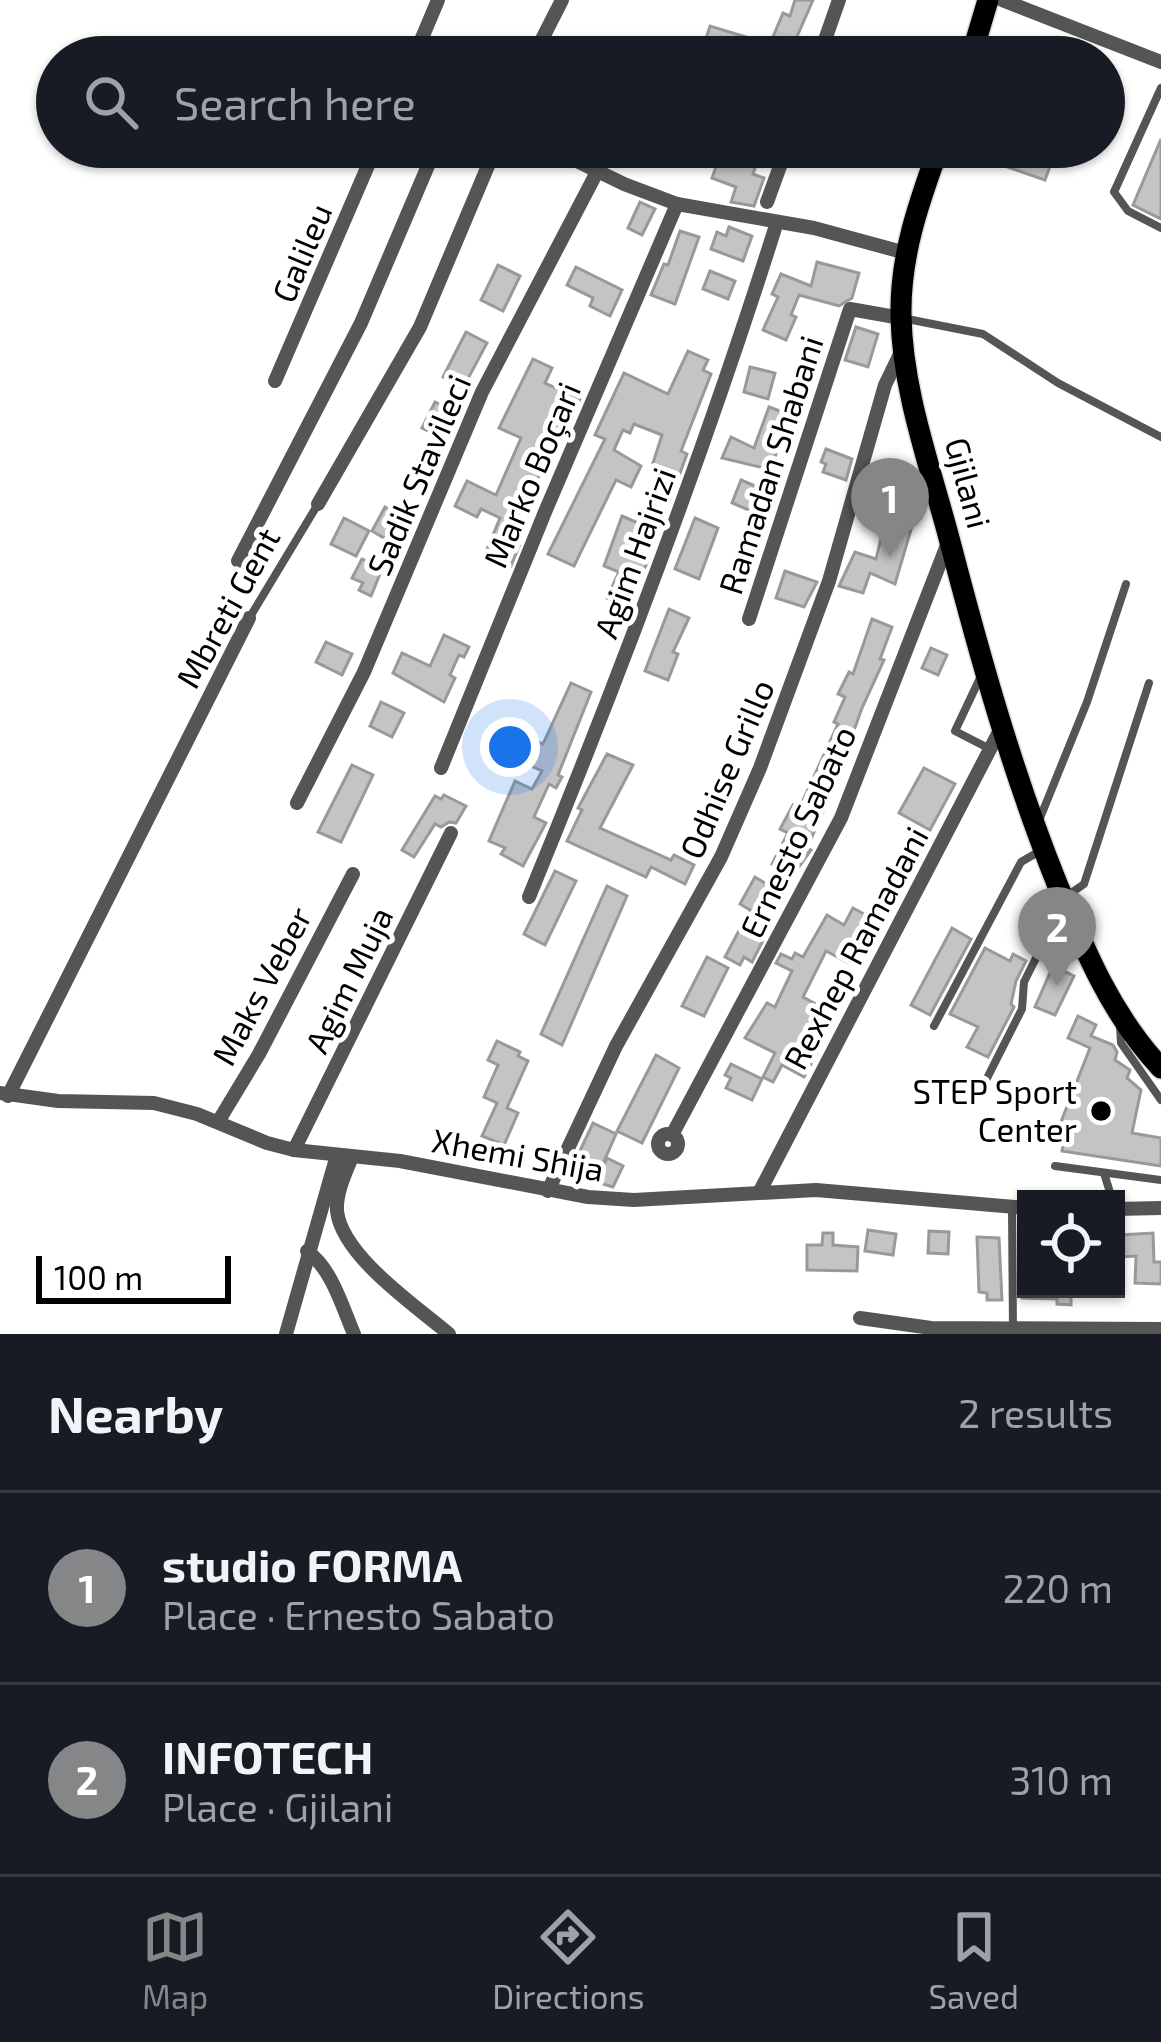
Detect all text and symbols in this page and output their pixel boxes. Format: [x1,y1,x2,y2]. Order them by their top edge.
search box [36,36,1125,168]
icon: search [78,69,144,135]
text: Search here [174,75,416,129]
street label: Galileu [263,197,340,308]
street label: Ramadan Shabani [709,331,831,599]
street label: Sadik Stavileci [358,368,478,581]
street label: Marko Boçari [474,376,590,574]
street label: Gjilani [938,433,1000,533]
pin: 1 [851,458,929,557]
street label: Agim Hajrizi [585,462,683,643]
street label: Mbreti Gent [167,521,287,694]
street label: Odhise Grillo [670,673,782,864]
your location [480,717,540,777]
street label: Ernesto Sabato [731,719,864,944]
street label: Rexhep Ramadani [774,820,936,1076]
pin: 2 [1018,887,1096,986]
street label: Maks Veber [203,900,320,1072]
street label: Agim Muja [296,900,401,1059]
place label: STEP Sport Center [912,1071,1077,1149]
marker: STEP Sport Center [1088,1098,1114,1124]
street label: Xhemi Shija [429,1119,607,1189]
map controls [1017,1190,1125,1298]
button: locate [1017,1190,1125,1298]
scale bar [36,1250,231,1303]
text: 100 m [54,1257,143,1297]
text: Nearby [48,1382,223,1443]
text: 2 results [958,1389,1113,1436]
text: studio FORMA [162,1537,462,1591]
text: 1 [79,1564,95,1611]
text: 220 m [1003,1564,1113,1611]
text: Place · Ernesto Sabato [162,1591,555,1638]
text: INFOTECH [162,1729,373,1783]
text: 2 [76,1756,98,1803]
text: 310 m [1009,1756,1113,1803]
text: Place · Gjilani [162,1783,394,1830]
tab: Map [142,1904,208,2016]
tab: Directions [492,1904,644,2016]
tab: Saved [928,1904,1019,2016]

